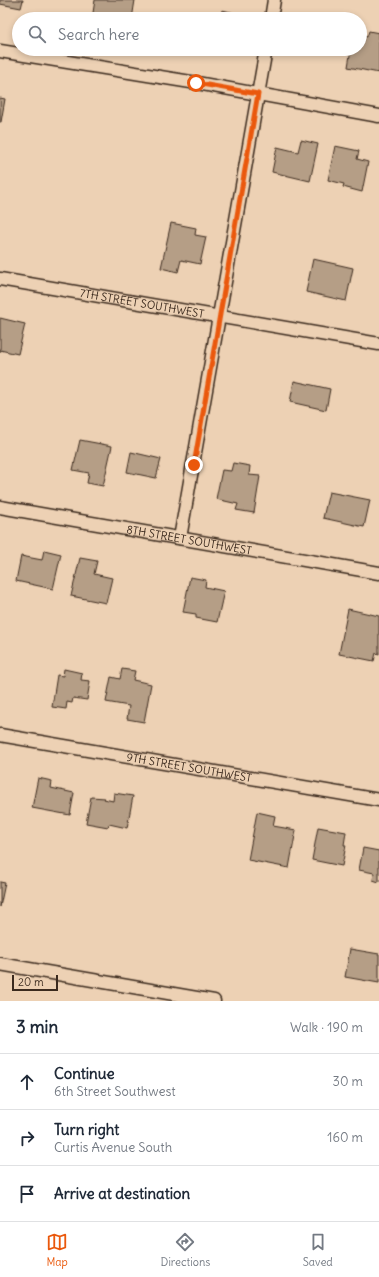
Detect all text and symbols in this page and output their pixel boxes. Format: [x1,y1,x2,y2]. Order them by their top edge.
search box [12,12,367,56]
icon: search [26,23,48,45]
text: Search here [58,25,139,44]
route start [187,74,205,92]
street label: 7TH STREET SOUTHWEST [79,286,205,321]
route end [185,456,203,474]
street label: 8TH STREET SOUTHWEST [126,522,253,558]
street label: 9TH STREET SOUTHWEST [126,750,253,785]
scale bar [12,973,58,992]
text: 20 m [18,975,44,989]
text: 3 min [16,1016,58,1038]
text: Walk · 190 m [290,1019,363,1036]
text: Continue [54,1064,115,1083]
icon: ahead [16,1071,38,1093]
text: 30 m [333,1073,363,1090]
text: 6th Street Southwest [54,1083,176,1100]
text: Turn right [54,1120,119,1139]
icon: right [16,1127,38,1149]
text: 160 m [327,1129,363,1146]
text: Curtis Avenue South [54,1139,172,1156]
icon: arrive [16,1183,38,1205]
text: Arrive at destination [54,1184,190,1203]
tab: Map [46,1231,68,1269]
tab: Directions [161,1231,210,1269]
tab: Saved [303,1231,333,1269]

